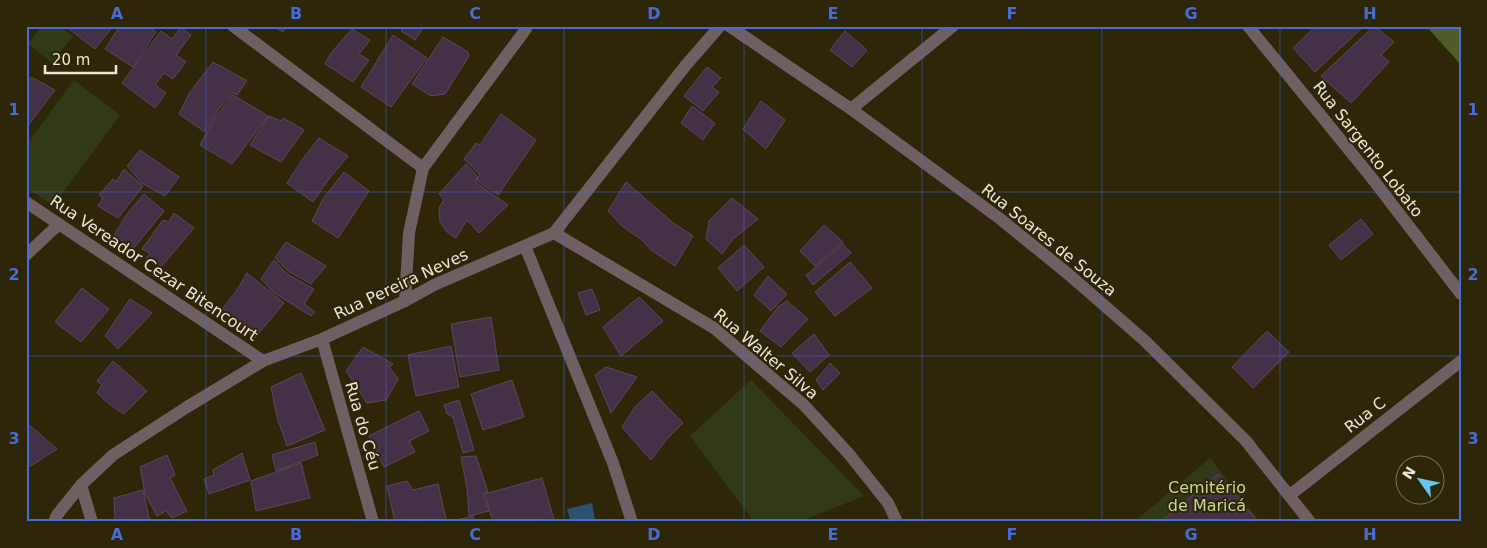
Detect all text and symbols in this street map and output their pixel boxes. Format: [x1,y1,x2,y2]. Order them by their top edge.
text: A [111,4,124,23]
text: B [290,4,302,23]
text: C [469,4,481,23]
text: D [647,4,661,23]
text: E [828,4,838,23]
text: F [1007,4,1017,23]
text: G [1184,4,1198,23]
text: H [1363,4,1377,23]
scale bar [45,42,116,74]
text: 20 m [52,51,90,69]
street label: Rua Sargento Lobato [1309,77,1427,221]
text: 1 [8,100,20,119]
text: 1 [1467,100,1479,119]
street label: Rua Soares de Souza [978,180,1120,300]
street label: Rua Vereador Cezar Bitencourt [46,191,262,345]
street label: Rua Pereira Neves [331,245,471,323]
text: 2 [8,265,20,284]
text: 2 [1467,265,1479,284]
street label: Rua Walter Silva [710,305,822,403]
street label: Rua do Céu [341,379,385,473]
street label: Rua C [1341,393,1389,437]
text: 3 [8,429,20,448]
text: 3 [1467,429,1479,448]
north arrow [1394,456,1444,506]
text: N [1399,464,1419,482]
park label: Cemitério de Maricá [1168,478,1246,515]
text: A [111,525,124,544]
text: B [290,525,302,544]
text: C [469,525,481,544]
text: D [647,525,661,544]
text: E [828,525,838,544]
text: F [1007,525,1017,544]
text: G [1184,525,1198,544]
text: H [1363,525,1377,544]

